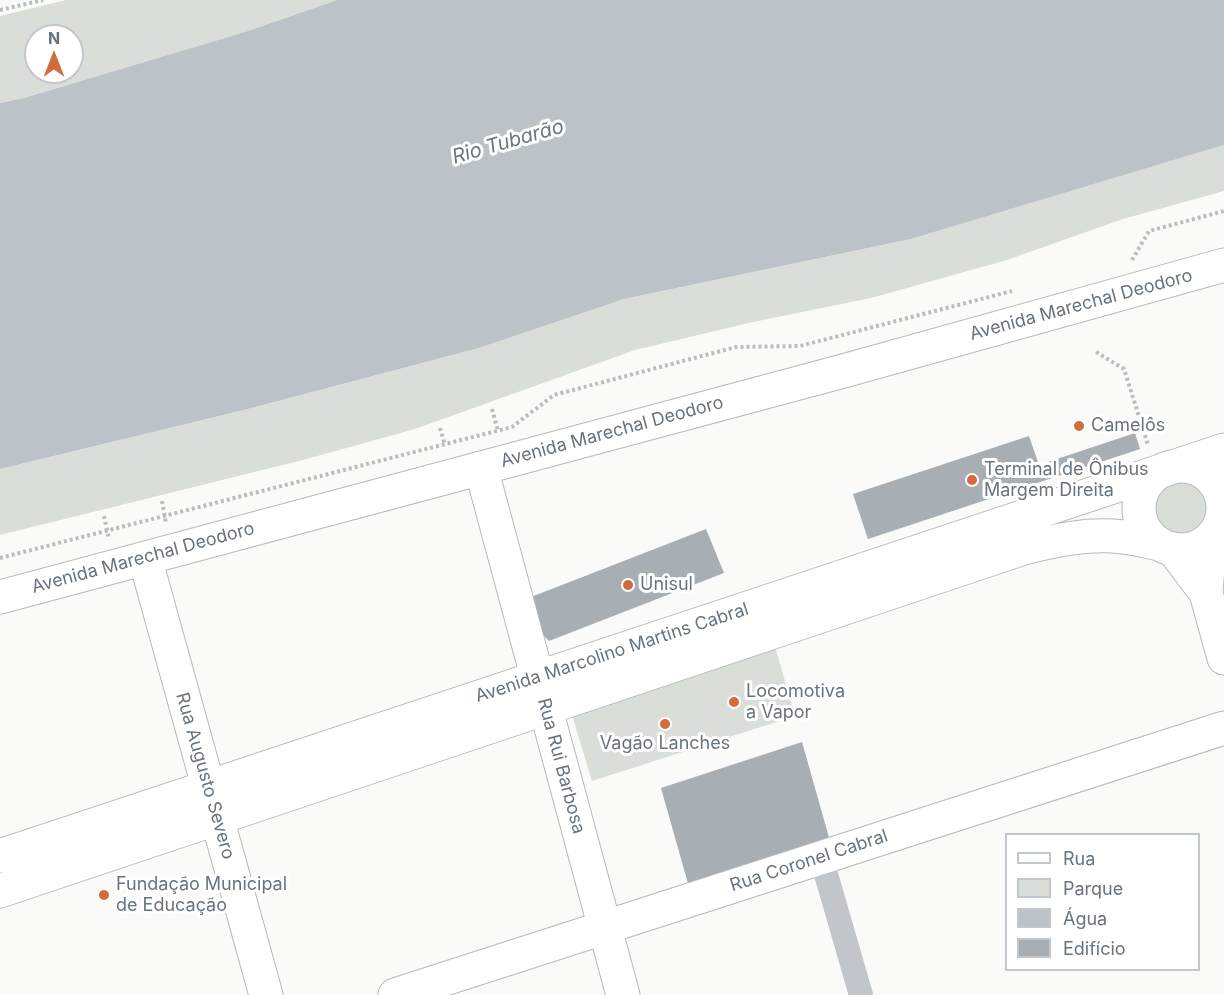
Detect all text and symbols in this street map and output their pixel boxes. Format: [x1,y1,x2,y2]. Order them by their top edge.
north arrow [24,24,84,84]
text: N [48,28,60,48]
water label: Rio Tubarão [449,115,567,169]
street label: Avenida Marechal Deodoro [967,265,1195,345]
street label: Avenida Marechal Deodoro [498,392,726,472]
place label: Camelôs [1091,415,1165,437]
marker: Camelôs [1072,419,1086,433]
place label: Terminal de Ônibus Margem Direita [984,459,1149,502]
marker: Terminal de Ônibus Margem Direita [965,473,979,487]
street label: Avenida Marechal Deodoro [29,518,257,598]
place label: Unisul [640,574,693,596]
marker: Unisul [621,578,635,592]
street label: Avenida Marcolino Martins Cabral [473,599,751,707]
place label: Locomotiva a Vapor [746,681,845,724]
street label: Rua Augusto Severo [171,690,239,862]
marker: Locomotiva a Vapor [727,695,741,709]
street label: Rua Rui Barbosa [533,696,589,836]
marker: Vagão Lanches [658,717,672,731]
place label: Vagão Lanches [600,733,730,755]
street label: Rua Coronel Cabral [727,825,891,897]
legend [1005,833,1200,971]
text: Rua [1063,848,1095,869]
place label: Fundação Municipal de Educação [116,874,287,916]
text: Parque [1063,878,1123,899]
marker: Fundação Municipal de Educação [97,888,111,902]
text: Água [1063,908,1107,929]
text: Edifício [1063,938,1126,959]

